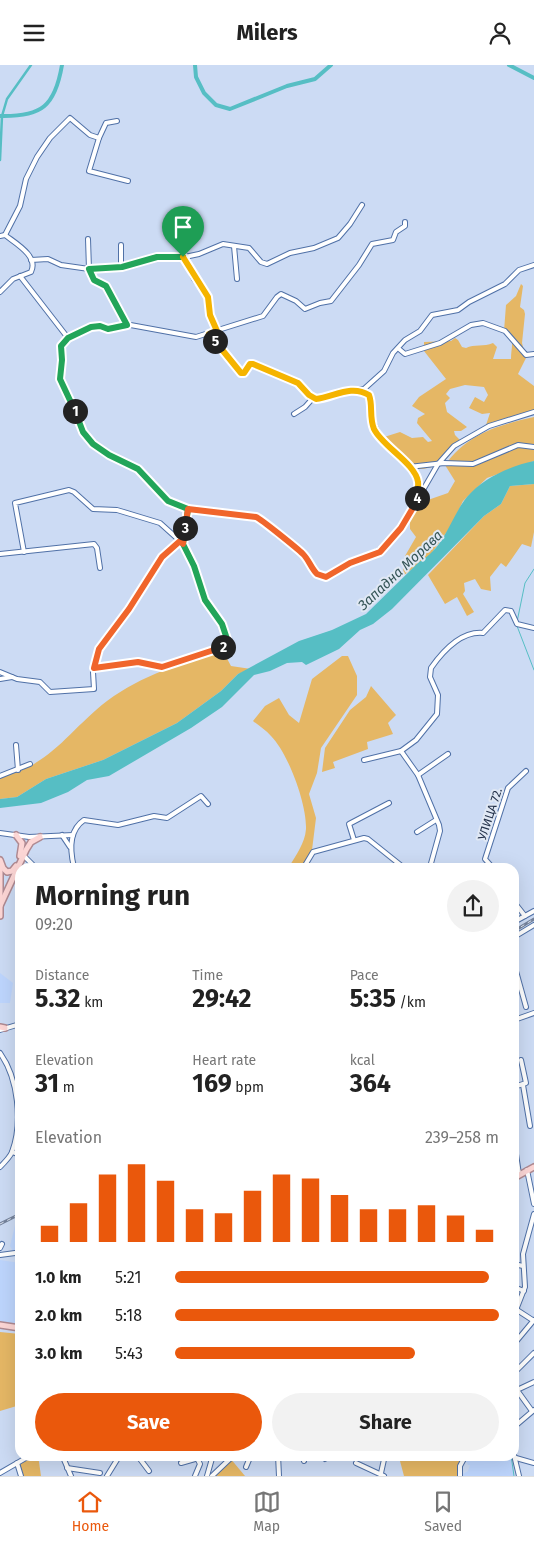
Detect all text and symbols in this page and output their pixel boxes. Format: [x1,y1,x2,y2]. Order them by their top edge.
icon: menu [20,19,48,47]
text: Milers [236,19,298,46]
icon: person [486,19,514,47]
pin [162,206,204,257]
icon: arrive [169,213,197,241]
pin: 5 [202,329,228,353]
text: 5 [212,333,219,350]
pin: 1 [62,399,88,423]
text: 1 [72,403,79,420]
pin: 4 [404,485,430,511]
text: 4 [414,490,421,507]
pin: 3 [172,515,198,541]
text: 3 [182,520,189,537]
water label: Западна Морава [354,527,446,615]
pin: 2 [210,635,236,659]
text: 2 [220,639,227,656]
street label: УЛИЦА 72. [475,786,505,842]
text: Morning run [35,879,190,912]
button: share [447,880,499,932]
text: 09:20 [35,915,73,934]
text: Distance [35,967,89,984]
text: Time [192,967,223,984]
text: Pace [350,967,379,984]
text: 5.32 [35,984,80,1014]
text: 29:42 [192,984,251,1014]
text: 5:35 [350,984,396,1014]
text: km [80,994,103,1011]
text: /km [396,994,426,1011]
text: Elevation [35,1052,94,1069]
text: Heart rate [192,1052,256,1069]
text: kcal [350,1052,375,1069]
text: 31 [35,1069,59,1099]
text: 169 [192,1069,232,1099]
text: 364 [350,1069,391,1099]
text: m [59,1079,75,1096]
text: bpm [232,1079,264,1096]
text: Elevation [35,1128,102,1147]
text: 239–258 m [425,1128,499,1147]
text: 1.0 km [35,1268,82,1287]
text: 5:21 [115,1268,141,1287]
text: 2.0 km [35,1306,82,1325]
text: 5:18 [115,1306,142,1325]
text: 3.0 km [35,1344,82,1363]
text: 5:43 [115,1344,143,1363]
button: Save [35,1393,262,1451]
button: Share [272,1393,499,1451]
tab: Home [72,1488,109,1535]
tab: Map [253,1488,281,1535]
tab: Saved [424,1488,462,1535]

